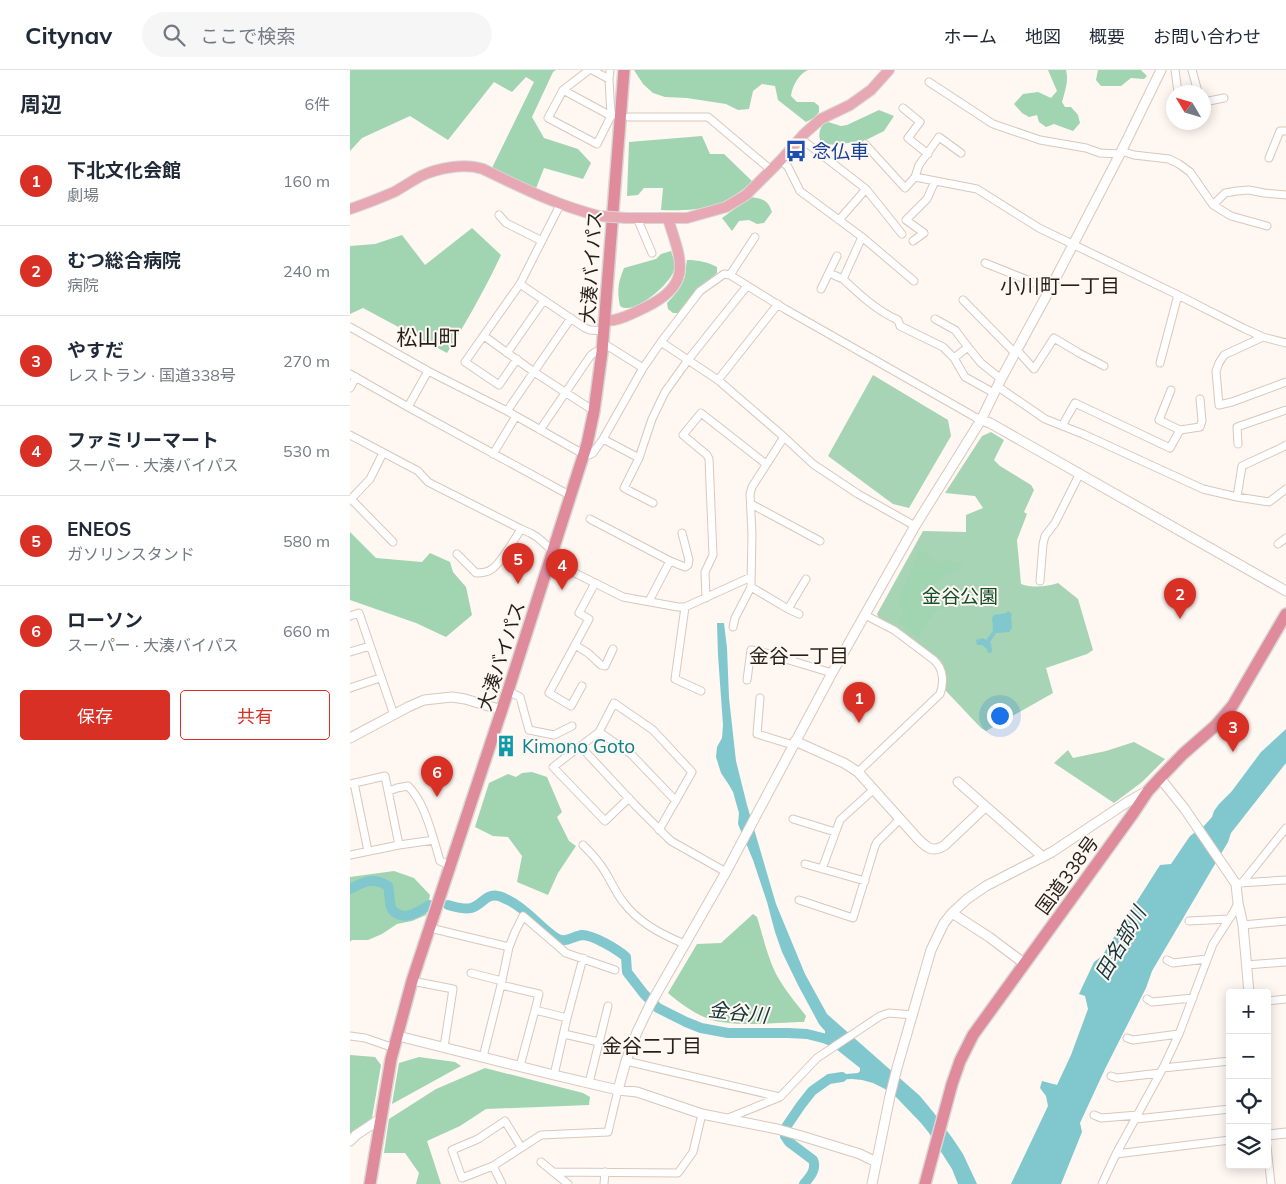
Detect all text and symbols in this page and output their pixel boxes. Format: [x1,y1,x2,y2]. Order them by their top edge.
search box [142,12,492,57]
text: Citynav [25,20,112,50]
icon: search [160,21,188,49]
text: ここで検索 [200,24,295,48]
text: ホーム [944,25,997,48]
text: 地図 [1025,25,1061,48]
text: 概要 [1089,25,1125,48]
text: お問い合わせ [1153,25,1261,48]
north arrow [1166,85,1211,130]
text: 周辺 [20,91,62,117]
text: 6件 [304,94,330,114]
bus stop icon: 念仏車 [783,138,809,164]
place label: 念仏車 [812,139,869,163]
text: 下北文化会館 [67,158,181,182]
text: 1 [31,171,41,191]
text: 160 m [283,171,330,191]
text: 劇場 [67,185,99,205]
street label: 大湊バイパス [575,209,607,325]
text: むつ総合病院 [67,248,181,272]
text: 2 [31,261,41,281]
text: 240 m [283,261,330,281]
district label: 小川町一丁目 [1000,273,1120,298]
text: 病院 [67,275,99,295]
district label: 松山町 [397,324,460,350]
text: やすだ [67,338,124,362]
text: 3 [31,351,41,371]
text: 270 m [283,351,330,371]
text: レストラン · 国道338号 [67,365,236,385]
text: ファミリーマート [67,428,219,452]
text: 4 [31,441,41,461]
text: 530 m [283,441,330,461]
text: スーパー · 大湊バイパス [67,455,239,475]
text: ENEOS [67,517,131,541]
text: 5 [31,531,41,551]
text: 580 m [283,531,330,551]
pin: 5 [502,543,534,584]
text: ガソリンスタンド [67,544,195,564]
pin: 4 [546,549,578,590]
pin: 2 [1164,578,1196,619]
park label: 金谷公園 [922,584,998,608]
street label: 大湊バイパス [472,598,530,714]
text: ローソン [67,608,143,632]
text: 6 [31,621,41,641]
text: 660 m [283,621,330,641]
text: スーパー · 大湊バイパス [67,635,239,655]
district label: 金谷一丁目 [749,643,849,668]
pin: 1 [843,682,875,723]
button: 保存 [20,690,170,740]
button: 共有 [180,690,330,740]
your location [987,703,1013,729]
pin: 3 [1217,711,1249,752]
building icon: Kimono Goto [493,733,519,759]
place label: Kimono Goto [522,734,635,758]
pin: 6 [421,756,453,797]
street label: 国道338号 [1030,831,1104,919]
water label: 田名部川 [1089,900,1152,984]
map controls [1226,989,1271,1169]
button: + [1226,989,1271,1034]
water label: 金谷川 [707,996,771,1028]
district label: 金谷二丁目 [602,1033,702,1058]
button: − [1226,1034,1271,1079]
button: locate [1226,1079,1271,1124]
button: layers [1226,1124,1271,1169]

